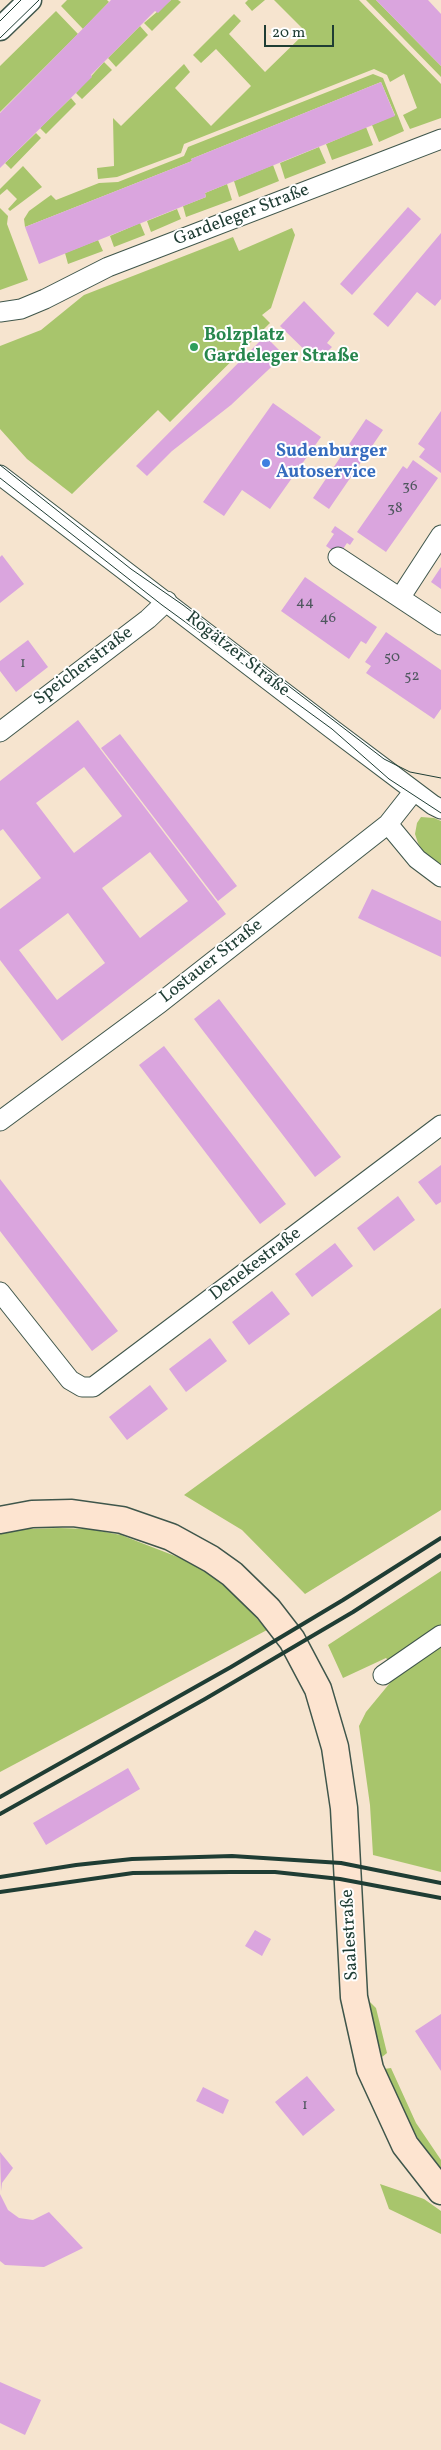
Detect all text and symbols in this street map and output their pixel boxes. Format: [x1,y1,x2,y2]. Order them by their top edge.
scale bar [266,15,336,47]
text: 20 m [272,23,305,44]
street label: Gardeleger Straße [171,180,313,252]
place label: Bolzplatz Gardeleger Straße [204,326,359,368]
marker: Bolzplatz Gardeleger Straße [188,341,200,353]
place label: Sudenburger Autoservice [276,442,387,484]
marker: Sudenburger Autoservice [260,457,272,469]
house number: 36 [402,478,418,496]
house number: 38 [387,500,403,518]
house number: 44 [296,594,314,612]
street label: Rogätzer Straße [181,608,293,702]
house number: 46 [320,610,336,628]
street label: Speicherstraße [30,623,138,711]
house number: 50 [384,649,400,667]
house number: 1 [20,655,26,673]
house number: 52 [404,668,420,686]
street label: Lostauer Straße [156,915,268,1009]
street label: Denekestraße [206,1224,306,1306]
street label: Saalestraße [338,1889,364,1981]
house number: 1 [302,2097,308,2115]

